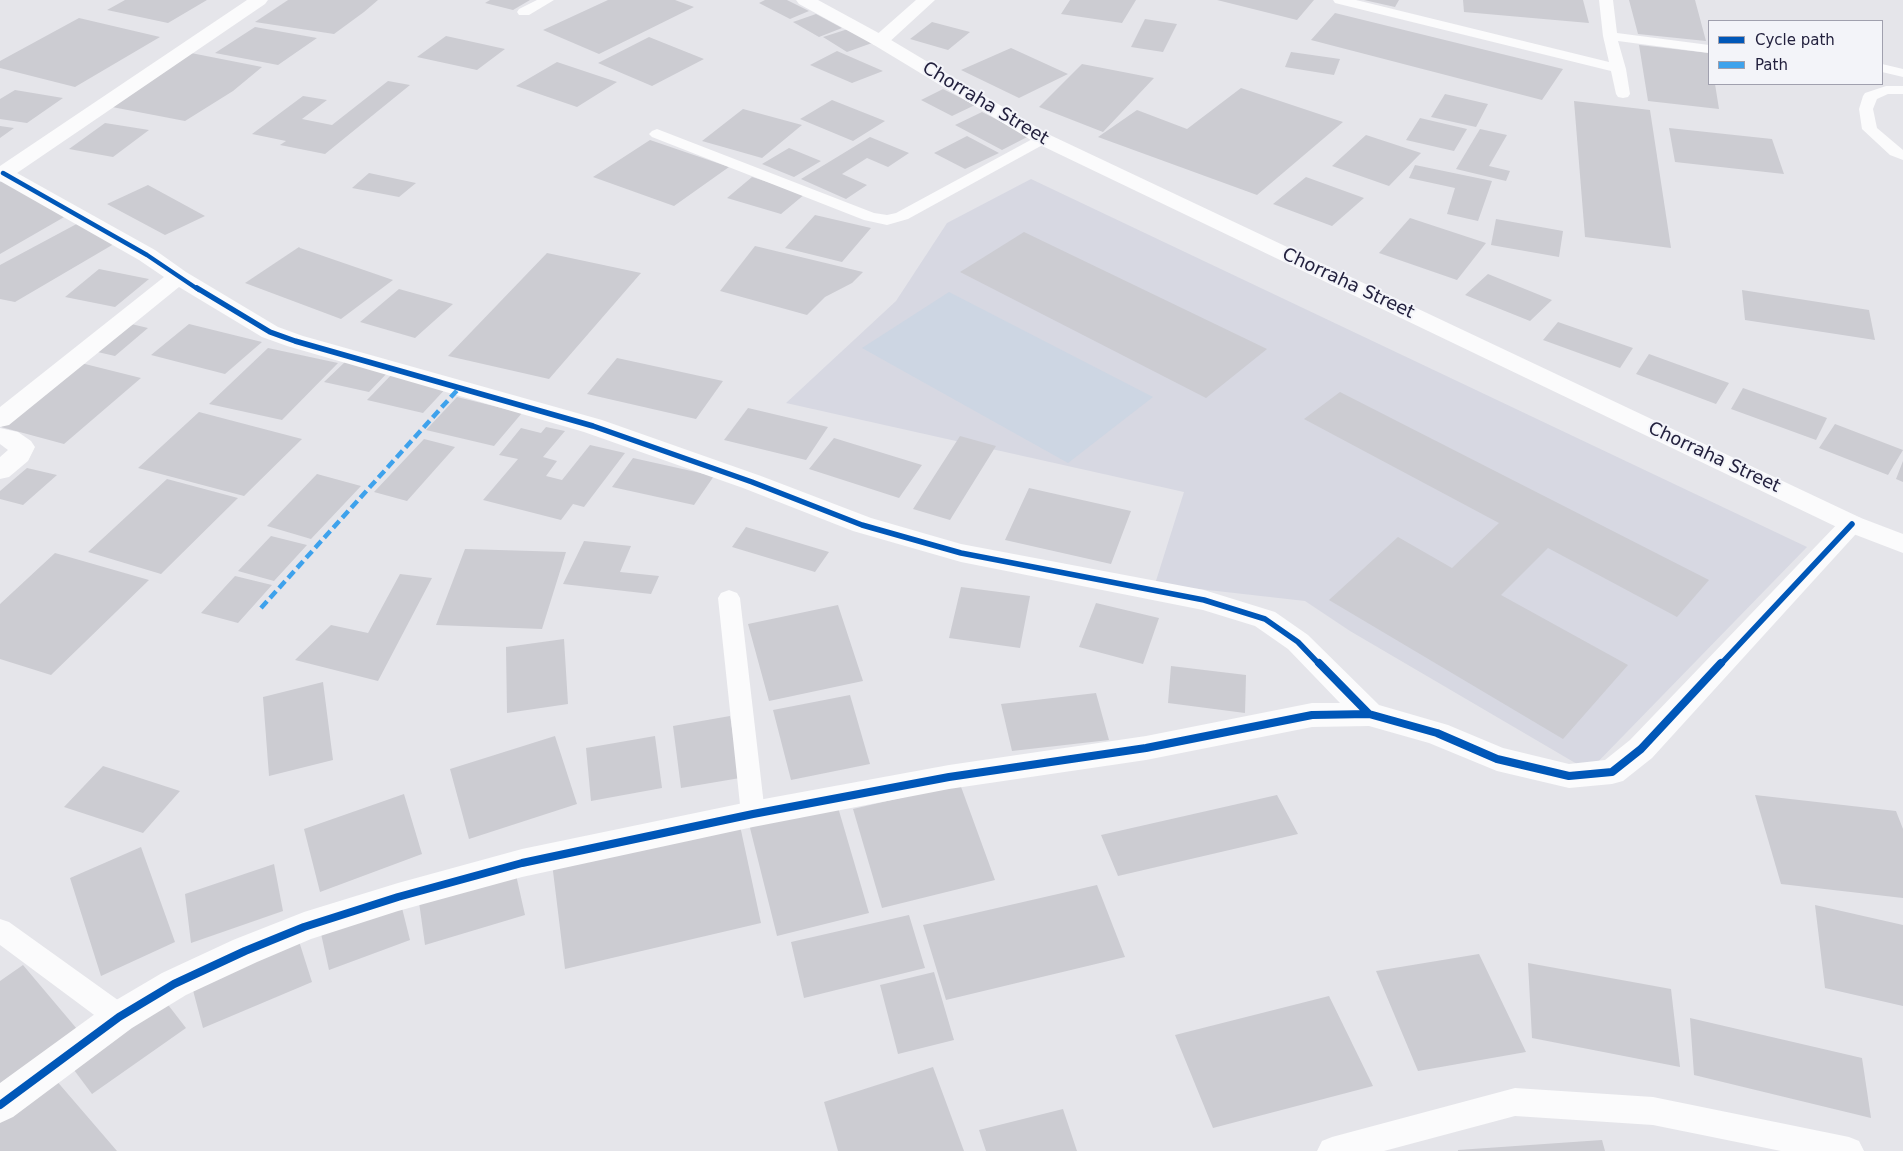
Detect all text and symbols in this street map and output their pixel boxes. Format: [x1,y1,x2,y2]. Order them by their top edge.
legend [1708,20,1883,85]
text: Cycle path [1755,31,1835,49]
text: Path [1755,56,1788,74]
street label: Chorraha Street [918,58,1052,150]
street label: Chorraha Street [1278,244,1418,324]
street label: Chorraha Street [1644,418,1784,498]

